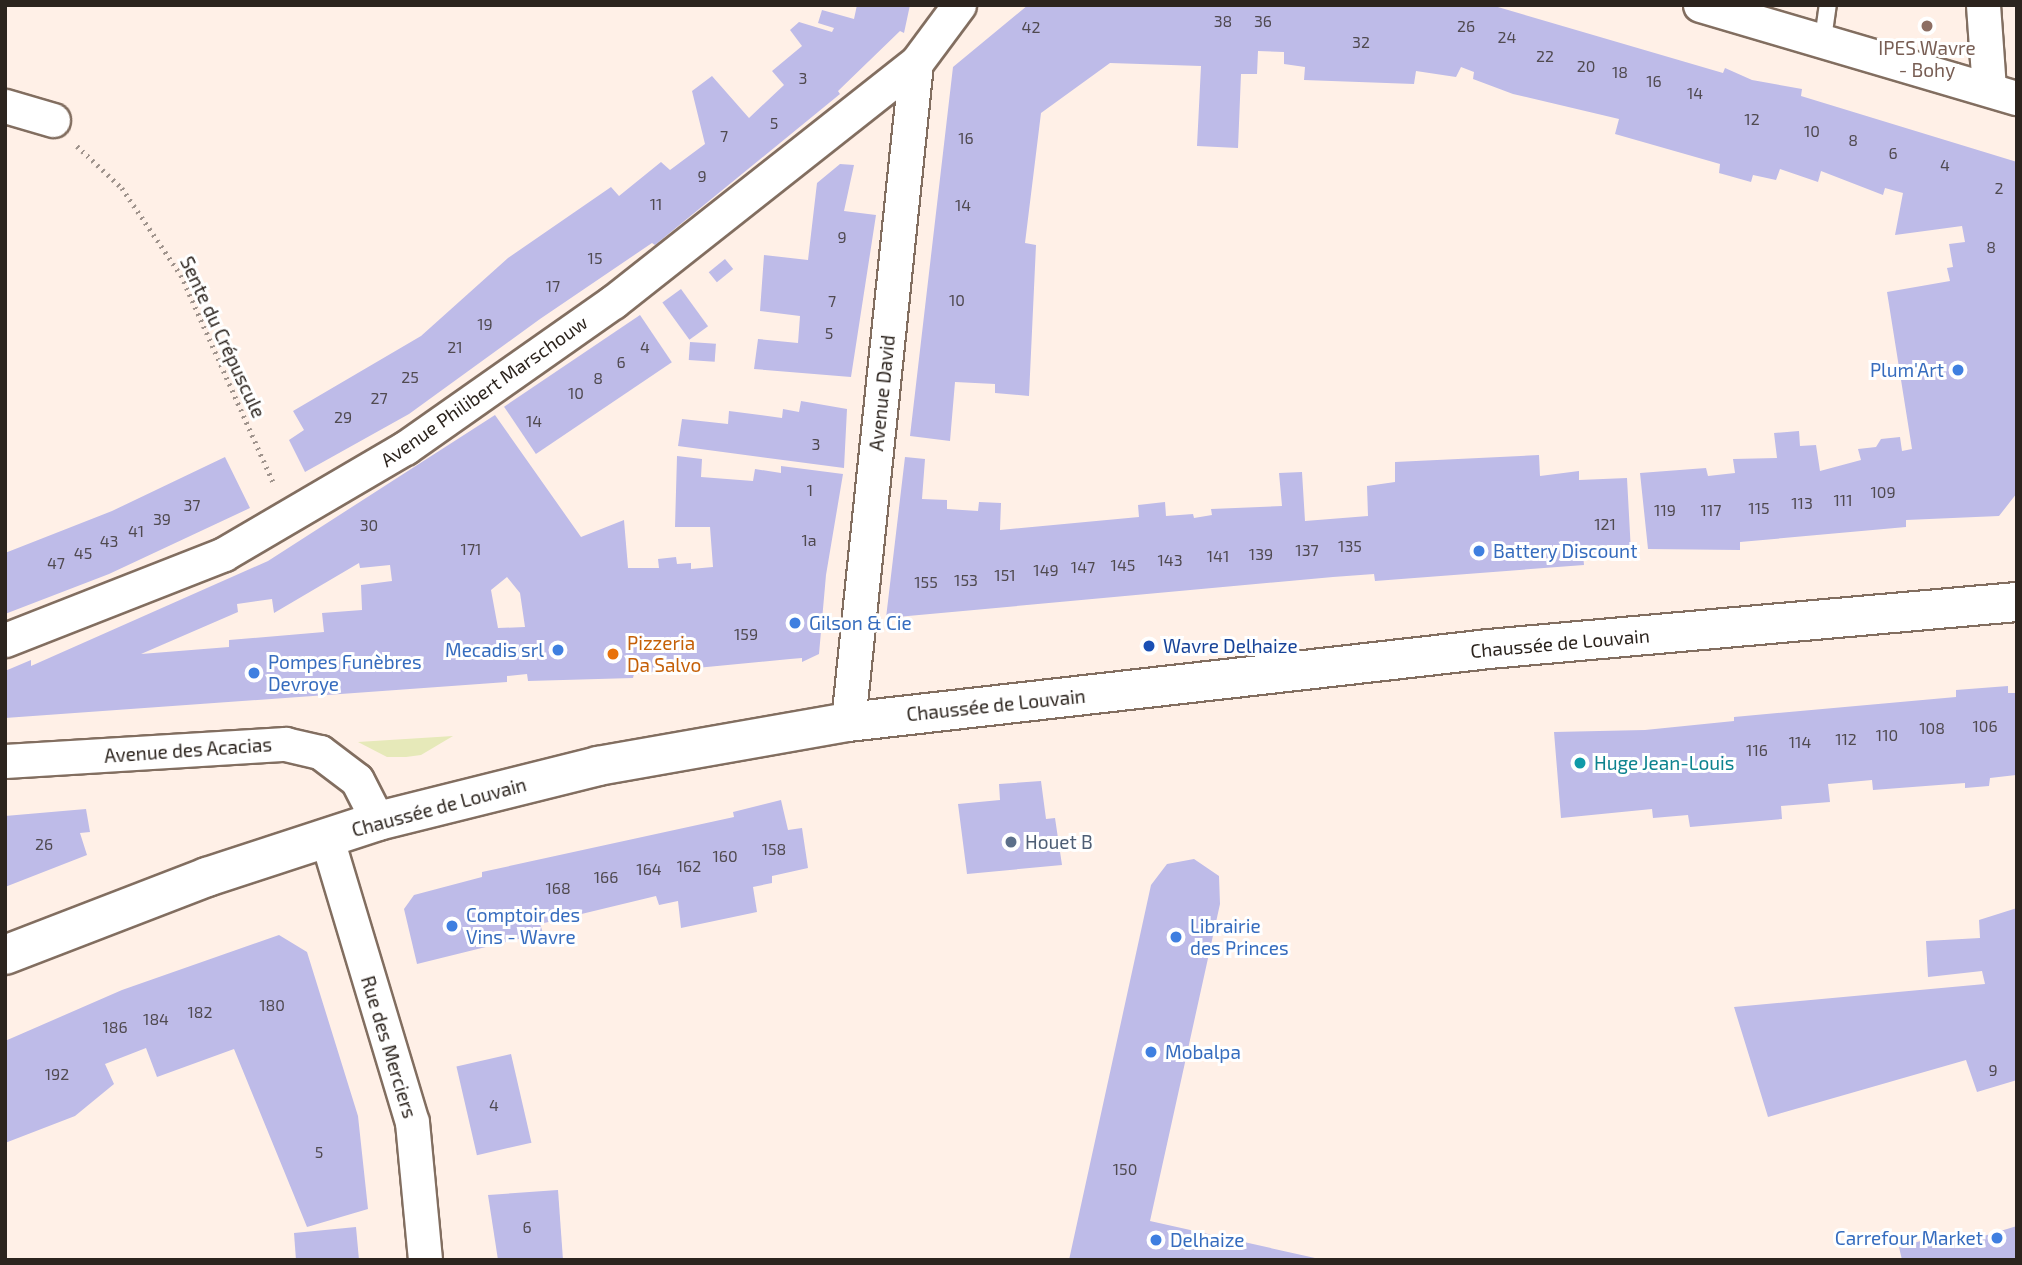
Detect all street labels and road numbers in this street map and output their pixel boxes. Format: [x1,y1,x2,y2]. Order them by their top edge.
street label: Sente du Crépuscule [176,253,270,421]
street label: Avenue Philibert Marschouw [376,311,592,471]
street label: Avenue David [865,334,899,452]
street label: Chaussée de Louvain [1469,624,1651,662]
street label: Chaussée de Louvain [905,684,1087,726]
street label: Avenue des Acacias [103,733,273,767]
street label: Chaussée de Louvain [349,773,529,841]
street label: Rue des Merciers [357,973,421,1121]

